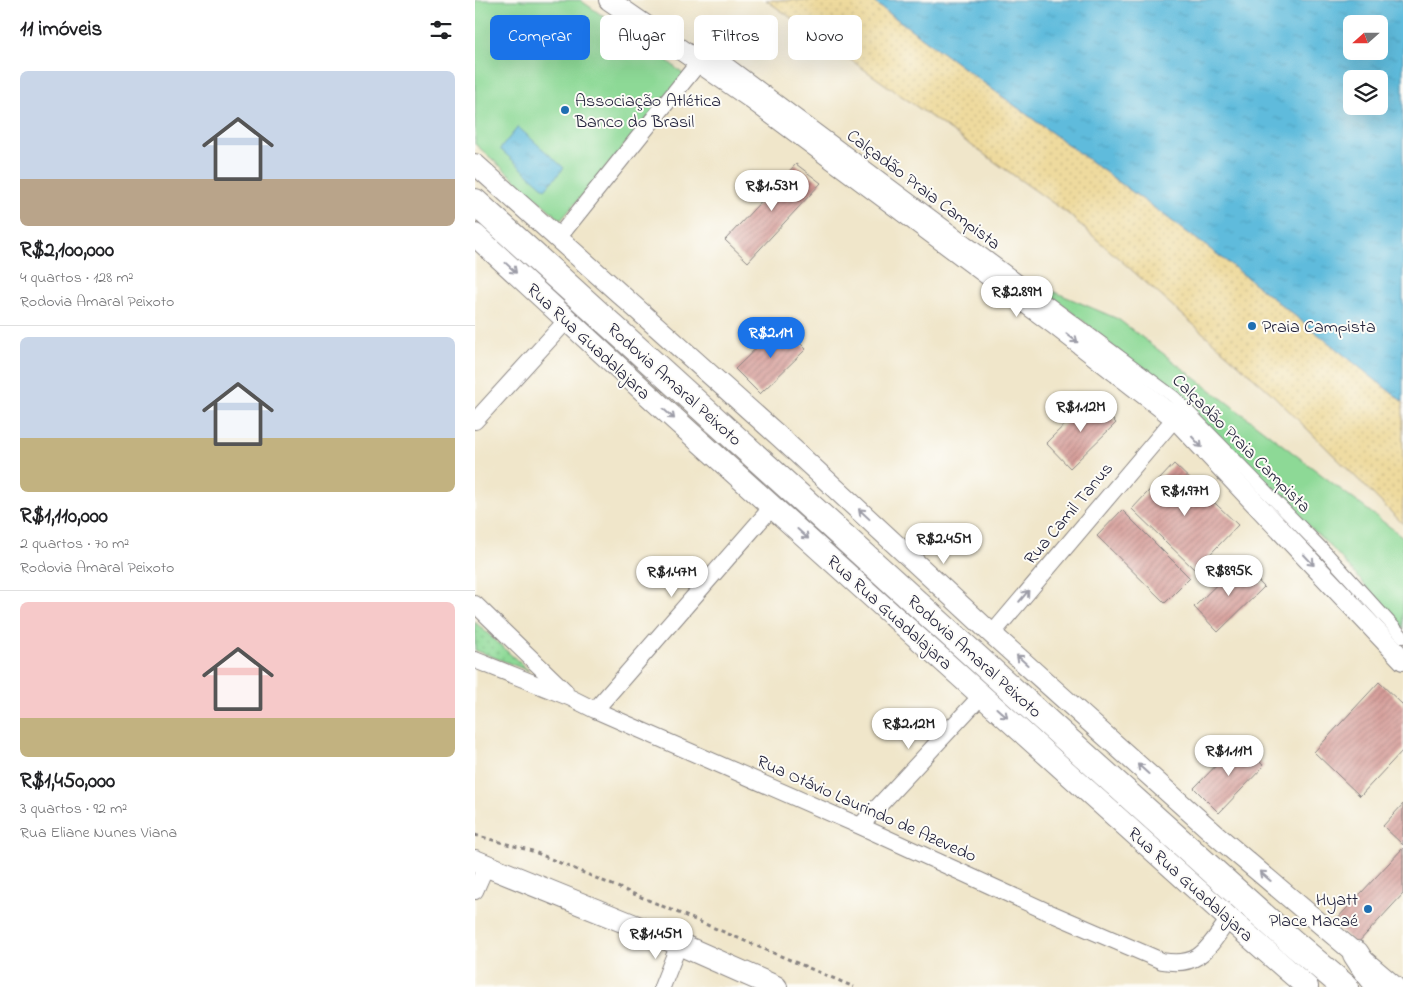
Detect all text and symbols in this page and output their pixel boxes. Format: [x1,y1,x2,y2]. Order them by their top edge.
text: 11 imóveis [20,15,102,45]
chip: Comprar [490,15,590,60]
chip: Alugar [600,15,684,60]
chip: Filtros [694,15,778,60]
chip: Novo [788,15,862,60]
north arrow [1343,15,1387,60]
map controls [1343,15,1388,115]
icon: filters [427,16,455,44]
button: layers [1343,70,1388,115]
place label: Associação Atlética Banco do Brasil [574,89,721,136]
icon: home [193,104,283,194]
marker: Associação Atlética Banco do Brasil [559,104,571,116]
street label: Calçadão Praia Campista [840,124,1005,257]
pin: R$1.53M [726,170,818,212]
text: R$1.53M [746,174,798,198]
text: R$2,100,000 [20,236,114,266]
one-way arrow [504,262,517,274]
text: 4 quartos · 128 m² [20,266,133,290]
pin: R$2.89M [971,276,1063,318]
street label: Rua Rua Guadalajara [520,278,655,407]
text: R$2.89M [992,280,1042,304]
text: Rodovia Amaral Peixoto [20,290,174,314]
place label: Praia Campista [1262,315,1376,341]
pin: R$2.1M [730,316,812,359]
street label: Rodovia Amaral Peixoto [600,318,747,453]
marker: Praia Campista [1246,320,1258,332]
text: R$2.1M [749,321,793,345]
one-way arrow [1065,333,1078,344]
icon: home [193,369,283,459]
street label: Calçadão Praia Campista [1165,369,1316,520]
pin: R$1.12M [1035,390,1127,433]
text: R$1.12M [1056,395,1106,419]
one-way arrow [662,408,675,420]
one-way arrow [1191,435,1203,448]
street label: Rua Camil Tanus [1019,457,1120,571]
pin: R$1.97M [1139,474,1231,517]
text: R$1.97M [1161,479,1209,503]
text: R$1,110,000 [20,502,108,532]
one-way arrow [857,508,870,520]
pin: R$2.45M [898,522,990,565]
text: R$2.45M [916,527,972,551]
one-way arrow [797,528,810,540]
text: 2 quartos · 70 m² [20,532,129,556]
street label: Rua Rua Guadalajara [820,550,957,677]
one-way arrow [1303,553,1315,566]
pin: R$895K [1188,554,1270,597]
text: Rodovia Amaral Peixoto [20,556,174,580]
pin: R$1.47M [626,556,718,598]
text: R$895K [1206,559,1252,583]
text: R$1.47M [647,560,697,584]
street label: Rodovia Amaral Peixoto [900,590,1047,725]
one-way arrow [1018,590,1029,603]
icon: home [193,634,283,724]
one-way arrow [1015,654,1028,666]
one-way arrow [995,707,1008,719]
pin: R$2.12M [863,708,955,750]
text: R$2.12M [883,712,935,736]
pin: R$1.11M [1183,734,1275,777]
text: R$1.11M [1206,739,1252,763]
street label: Rua Otávio Laurindo de Azevedo [752,750,980,870]
one-way arrow [1136,763,1149,774]
text: R$1,450,000 [20,767,115,797]
text: 3 quartos · 92 m² [20,797,127,821]
text: Rua Eliane Nunes Viana [20,821,177,845]
street label: Rua Rua Guadalajara [1121,822,1258,949]
one-way arrow [1258,870,1271,882]
place label: Hyatt Place Macaé [1269,888,1359,935]
marker: Hyatt Place Macaé [1362,903,1374,915]
pin: R$1.45M [610,918,702,960]
text: R$1.45M [630,922,682,946]

